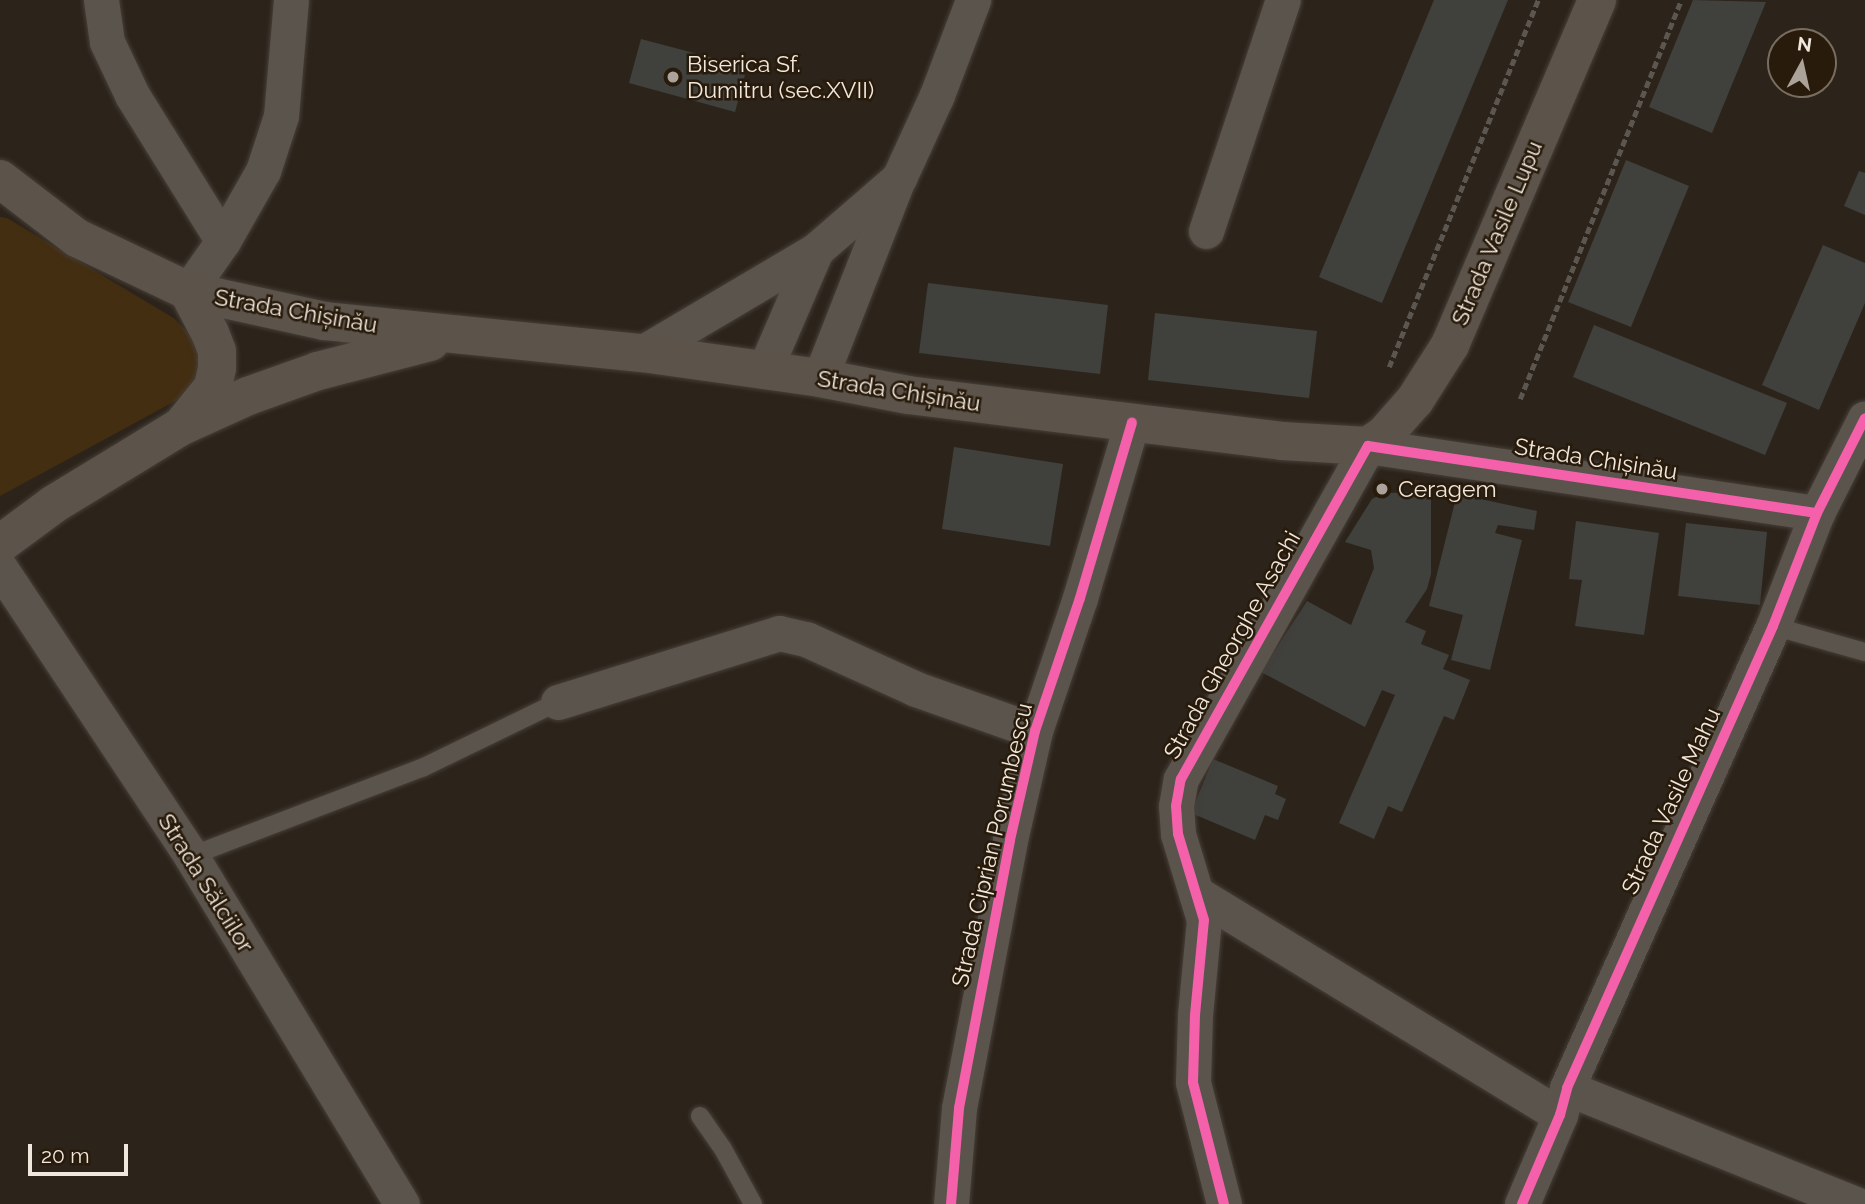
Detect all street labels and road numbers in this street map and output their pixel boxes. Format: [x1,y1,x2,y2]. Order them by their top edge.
street label: Strada Vasile Lupu [1446,136,1548,330]
street label: Strada Chișinău [213,283,379,339]
street label: Strada Chișinău [816,364,982,418]
street label: Strada Chișinău [1513,432,1679,486]
street label: Strada Gheorghe Asachi [1158,526,1306,764]
street label: Strada Ciprian Porumbescu [946,700,1038,990]
street label: Strada Vasile Mahu [1616,703,1726,899]
street label: Strada Sălciilor [152,809,260,957]

